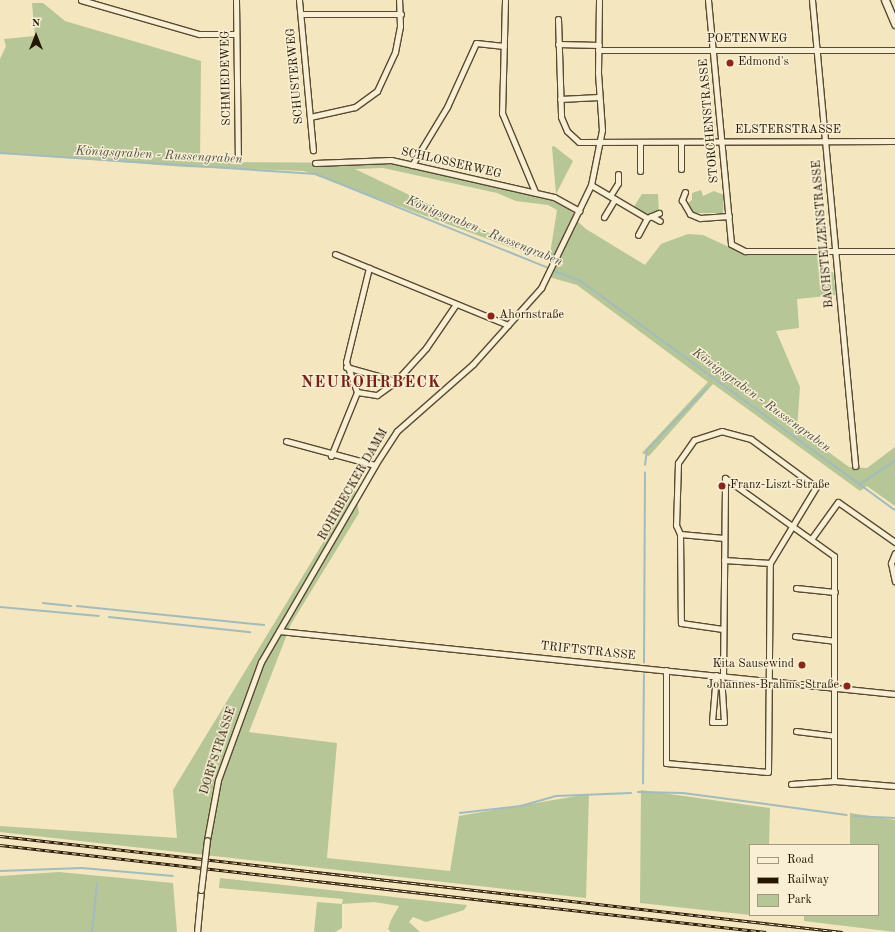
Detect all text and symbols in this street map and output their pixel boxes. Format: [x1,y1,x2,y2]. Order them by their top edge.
north arrow [16,16,56,56]
text: N [32,18,40,29]
street label: SCHUSTERWEG [285,27,307,125]
street label: SCHMIEDEWEG [219,30,235,126]
street label: POETENWEG [707,33,787,47]
place label: Edmond's [738,56,789,70]
street label: STORCHENSTRASSE [697,58,723,184]
marker: Edmond's [725,58,735,68]
street label: ELSTERSTRASSE [735,124,841,138]
water label: Königsgraben - Russengraben [75,144,243,168]
street label: SCHLOSSERWEG [399,145,503,183]
street label: BACHSTELZENSTRASSE [810,159,838,309]
water label: Königsgraben - Russengraben [403,193,565,271]
place label: Ahornstraße [499,309,564,323]
marker: Ahornstraße [486,311,496,321]
water label: Königsgraben - Russengraben [689,345,833,457]
district label: NEUROHRBECK [301,373,441,393]
street label: ROHRBECKER DAMM [316,426,392,544]
place label: Franz-Liszt-Straße [730,479,830,493]
marker: Franz-Liszt-Straße [717,481,727,491]
street label: TRIFTSTRASSE [540,640,636,664]
place label: Kita Sausewind [712,658,794,672]
marker: Kita Sausewind [797,660,807,670]
place label: Johannes-Brahms-Straße [707,679,839,693]
marker: Johannes-Brahms-Straße [842,681,852,691]
street label: DORFSTRASSE [198,705,240,797]
legend [749,844,879,916]
text: Road [787,854,814,866]
text: Railway [787,874,829,886]
text: Park [787,894,812,906]

